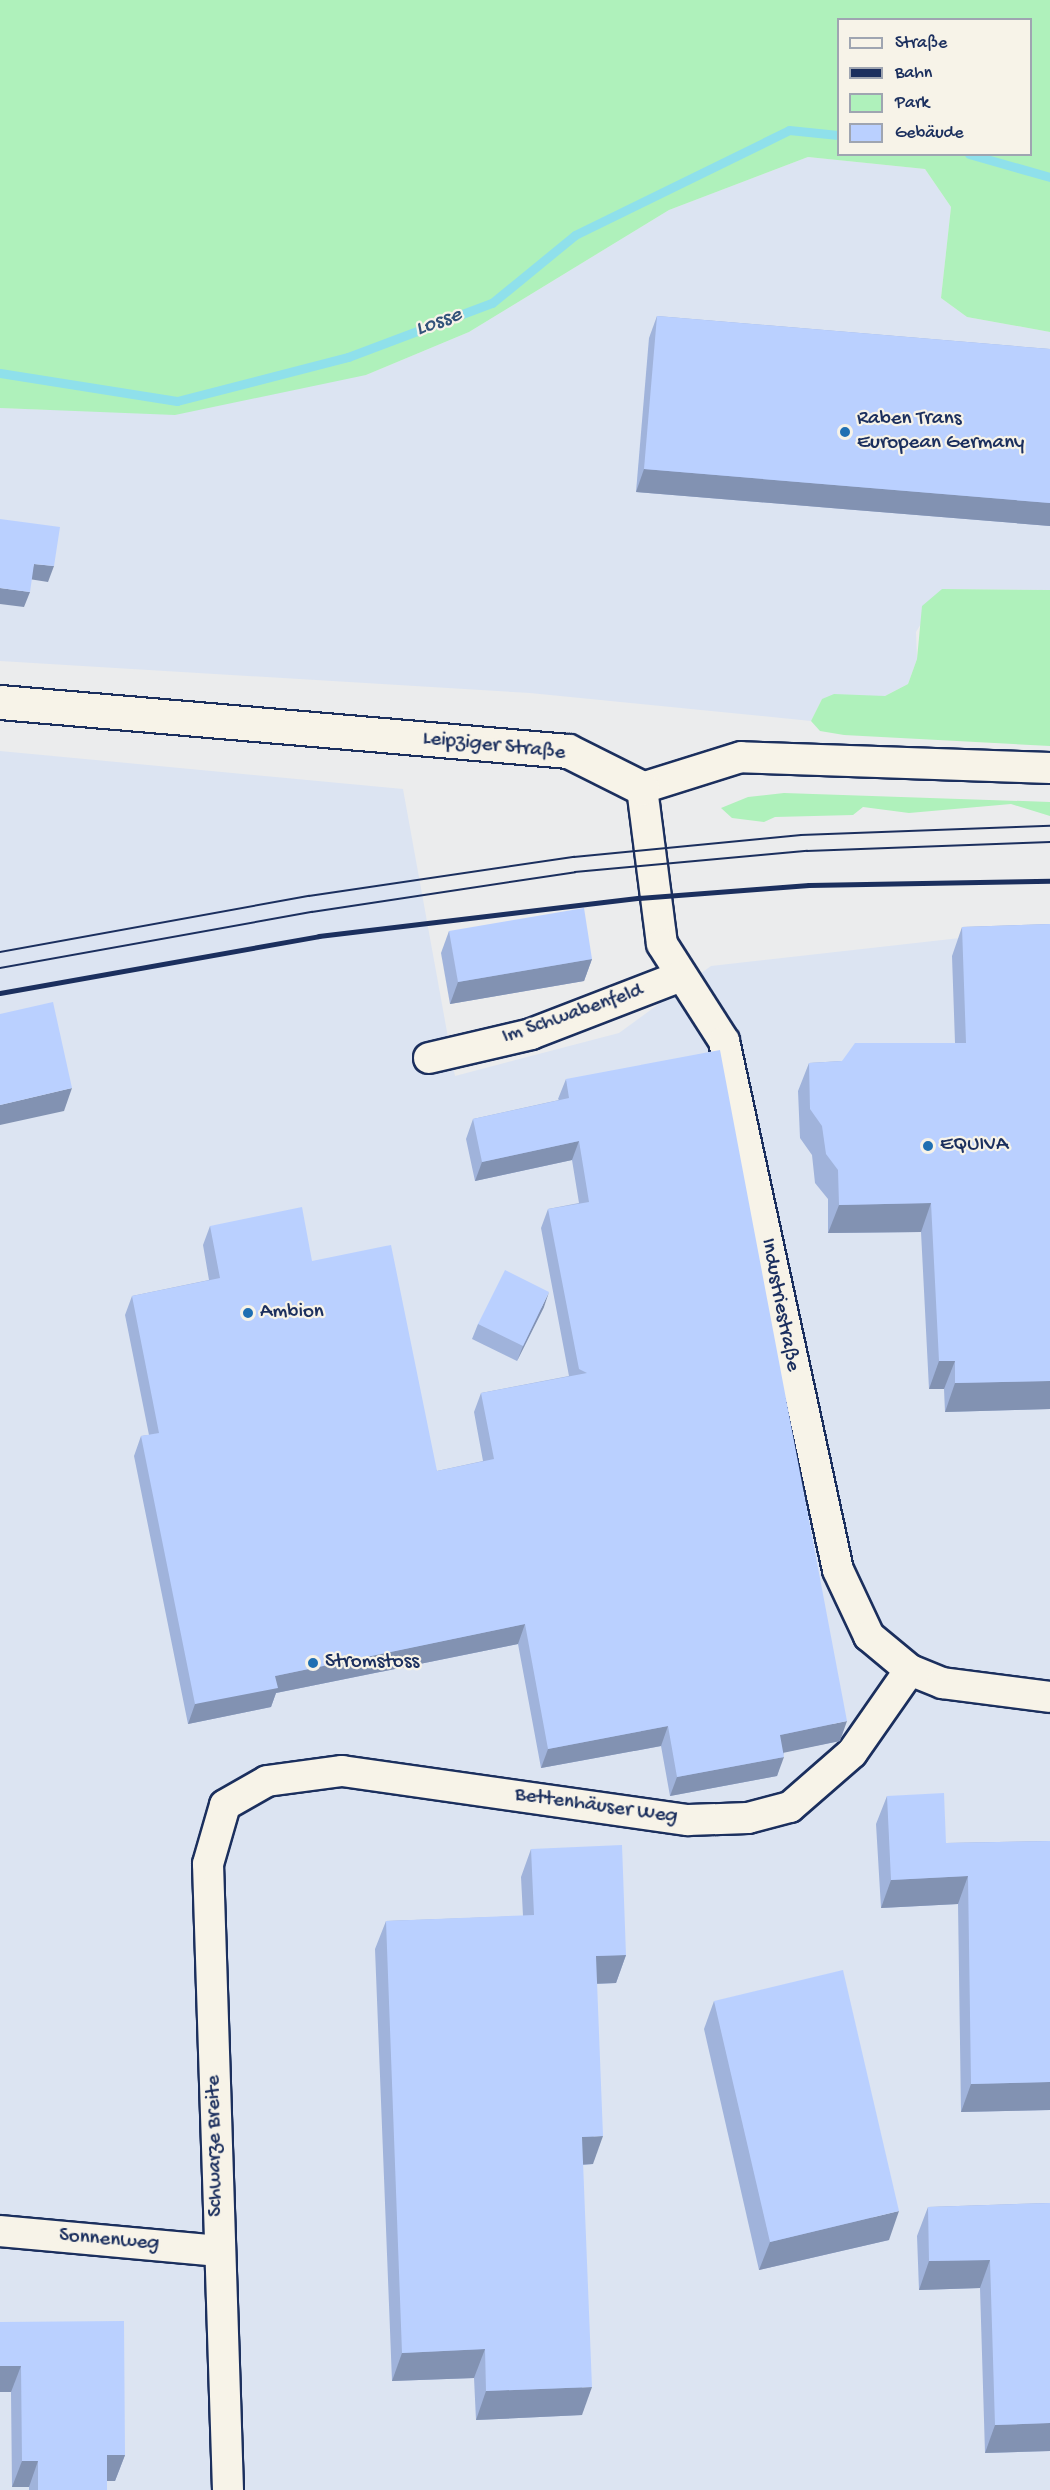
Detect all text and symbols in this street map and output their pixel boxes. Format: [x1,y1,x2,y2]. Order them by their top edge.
legend [837,18,1032,156]
text: Straße [895,33,947,54]
text: Bahn [895,63,932,84]
text: Park [895,93,929,114]
text: Gebäude [895,123,963,144]
water label: Losse [412,303,466,343]
place label: Raben Trans European Germany [857,407,1024,457]
marker: Raben Trans European Germany [838,425,852,439]
street label: Leipziger Straße [421,727,567,767]
street label: Im Schwabenfeld [499,979,647,1051]
place label: EQUIVA [940,1133,1008,1159]
marker: EQUIVA [921,1139,935,1153]
street label: Industriestraße [754,1236,804,1374]
place label: Ambion [260,1300,324,1326]
marker: Ambion [241,1306,255,1320]
place label: Stromstoss [325,1650,419,1676]
marker: Stromstoss [306,1656,320,1670]
street label: Bettenhäuser Weg [513,1783,679,1831]
street label: Schwarze Breite [202,2075,230,2217]
street label: Sonnenweg [58,2224,160,2258]

